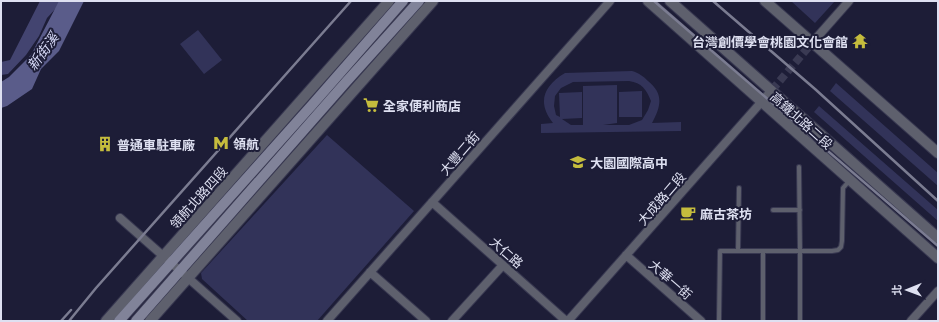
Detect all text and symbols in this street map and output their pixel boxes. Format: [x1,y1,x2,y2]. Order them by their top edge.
water label: 新街溪 [22,27,64,74]
place label: 台灣創價學會桃園文化會館 [692,32,848,51]
temple icon: 台灣創價學會桃園文化會館 [851,32,869,50]
street label: 高鐵北路二段 [767,87,837,153]
supermarket icon: 全家便利商店 [362,96,380,114]
place label: 全家便利商店 [383,96,461,115]
street label: 大豐二街 [435,127,483,179]
metro station icon: 領航 [212,134,230,152]
place label: 領航 [233,134,259,153]
building icon: 普通車駐車廠 [96,135,114,153]
place label: 普通車駐車廠 [117,135,195,154]
school or university icon: 大園國際高中 [569,153,587,171]
place label: 大園國際高中 [590,153,668,172]
street label: 領航北路四段 [165,162,231,232]
street label: 大成路二段 [633,167,689,229]
cafe icon: 麻古茶坊 [679,204,697,222]
place label: 麻古茶坊 [700,204,752,223]
street label: 大仁路 [486,232,528,272]
street label: 大華一街 [645,255,697,303]
north arrow [887,270,927,310]
text: 北 [888,285,904,296]

